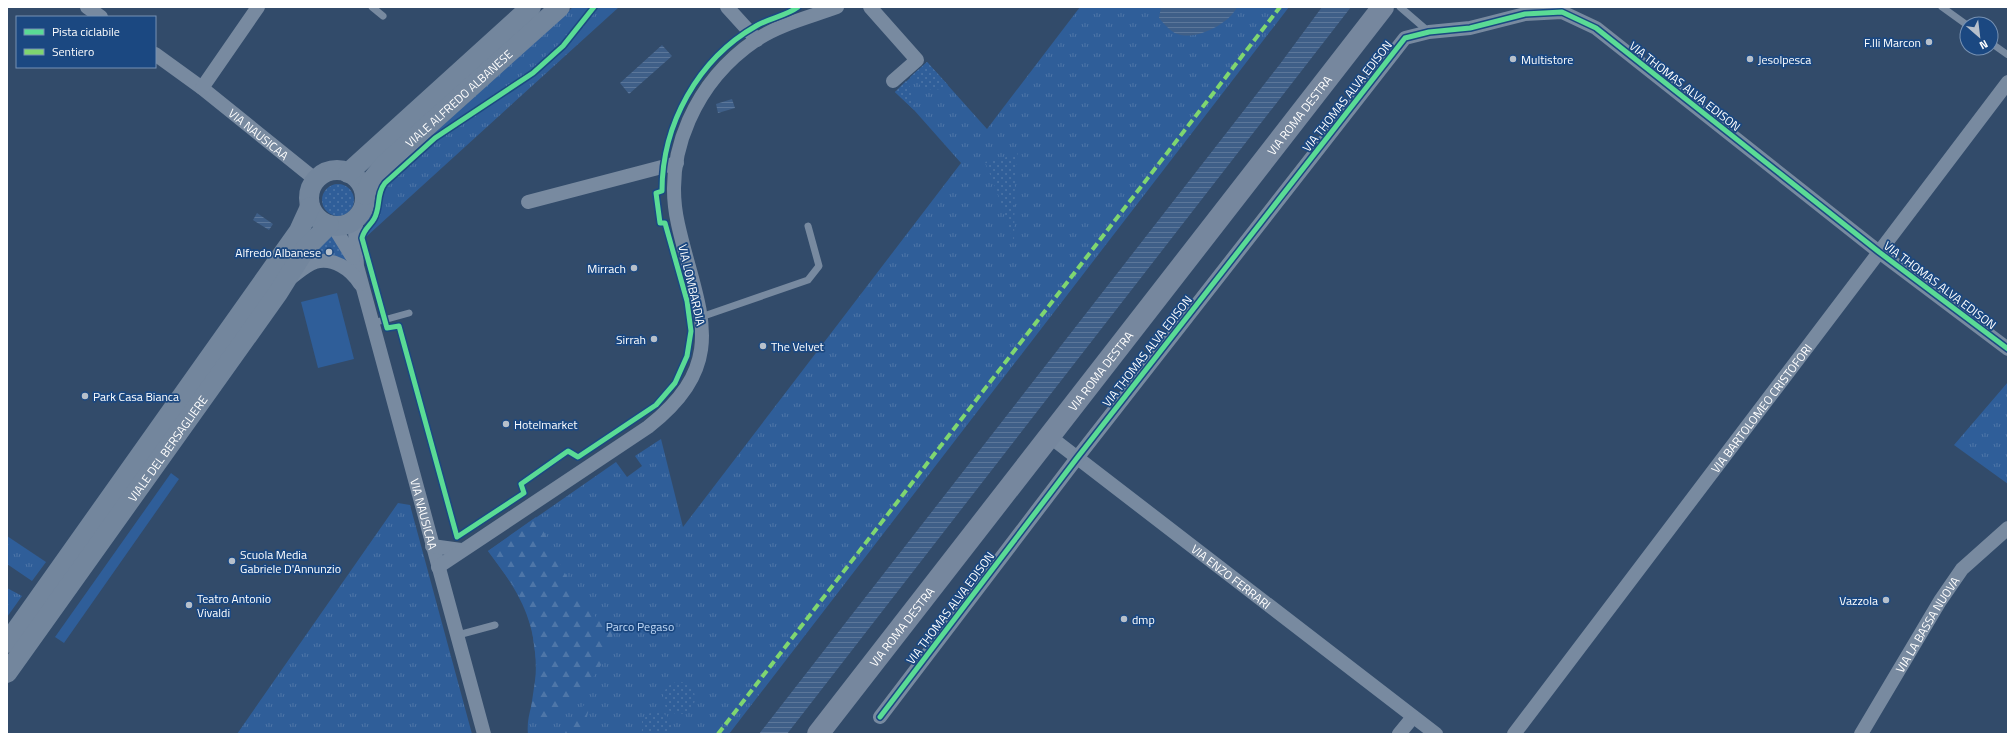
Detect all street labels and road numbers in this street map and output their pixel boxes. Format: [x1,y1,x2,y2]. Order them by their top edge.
street label: VIA THOMAS ALVA EDISON [1297,36,1397,156]
street label: VIA THOMAS ALVA EDISON [1625,36,1745,136]
street label: VIALE ALFREDO ALBANESE [400,44,517,152]
street label: VIA ROMA DESTRA [1262,71,1336,159]
street label: VIA NAUSICAA [224,104,293,164]
street label: VIA THOMAS ALVA EDISON [1880,236,2000,334]
street label: VIA LOMBARDIA [673,242,711,328]
street label: VIA THOMAS ALVA EDISON [1097,291,1197,411]
street label: VIA ROMA DESTRA [1063,327,1137,415]
street label: VIA BARTOLOMEO CRISTOFORI [1706,339,1816,477]
street label: VIALE DEL BERSAGLIERE [123,391,212,505]
street label: VIA NAUSICAA [406,476,443,552]
street label: VIA ENZO FERRARI [1187,539,1275,613]
street label: VIA THOMAS ALVA EDISON [901,548,999,668]
street label: VIA LA BASSA NUOVA [1890,572,1964,676]
street label: VIA ROMA DESTRA [864,583,939,671]

